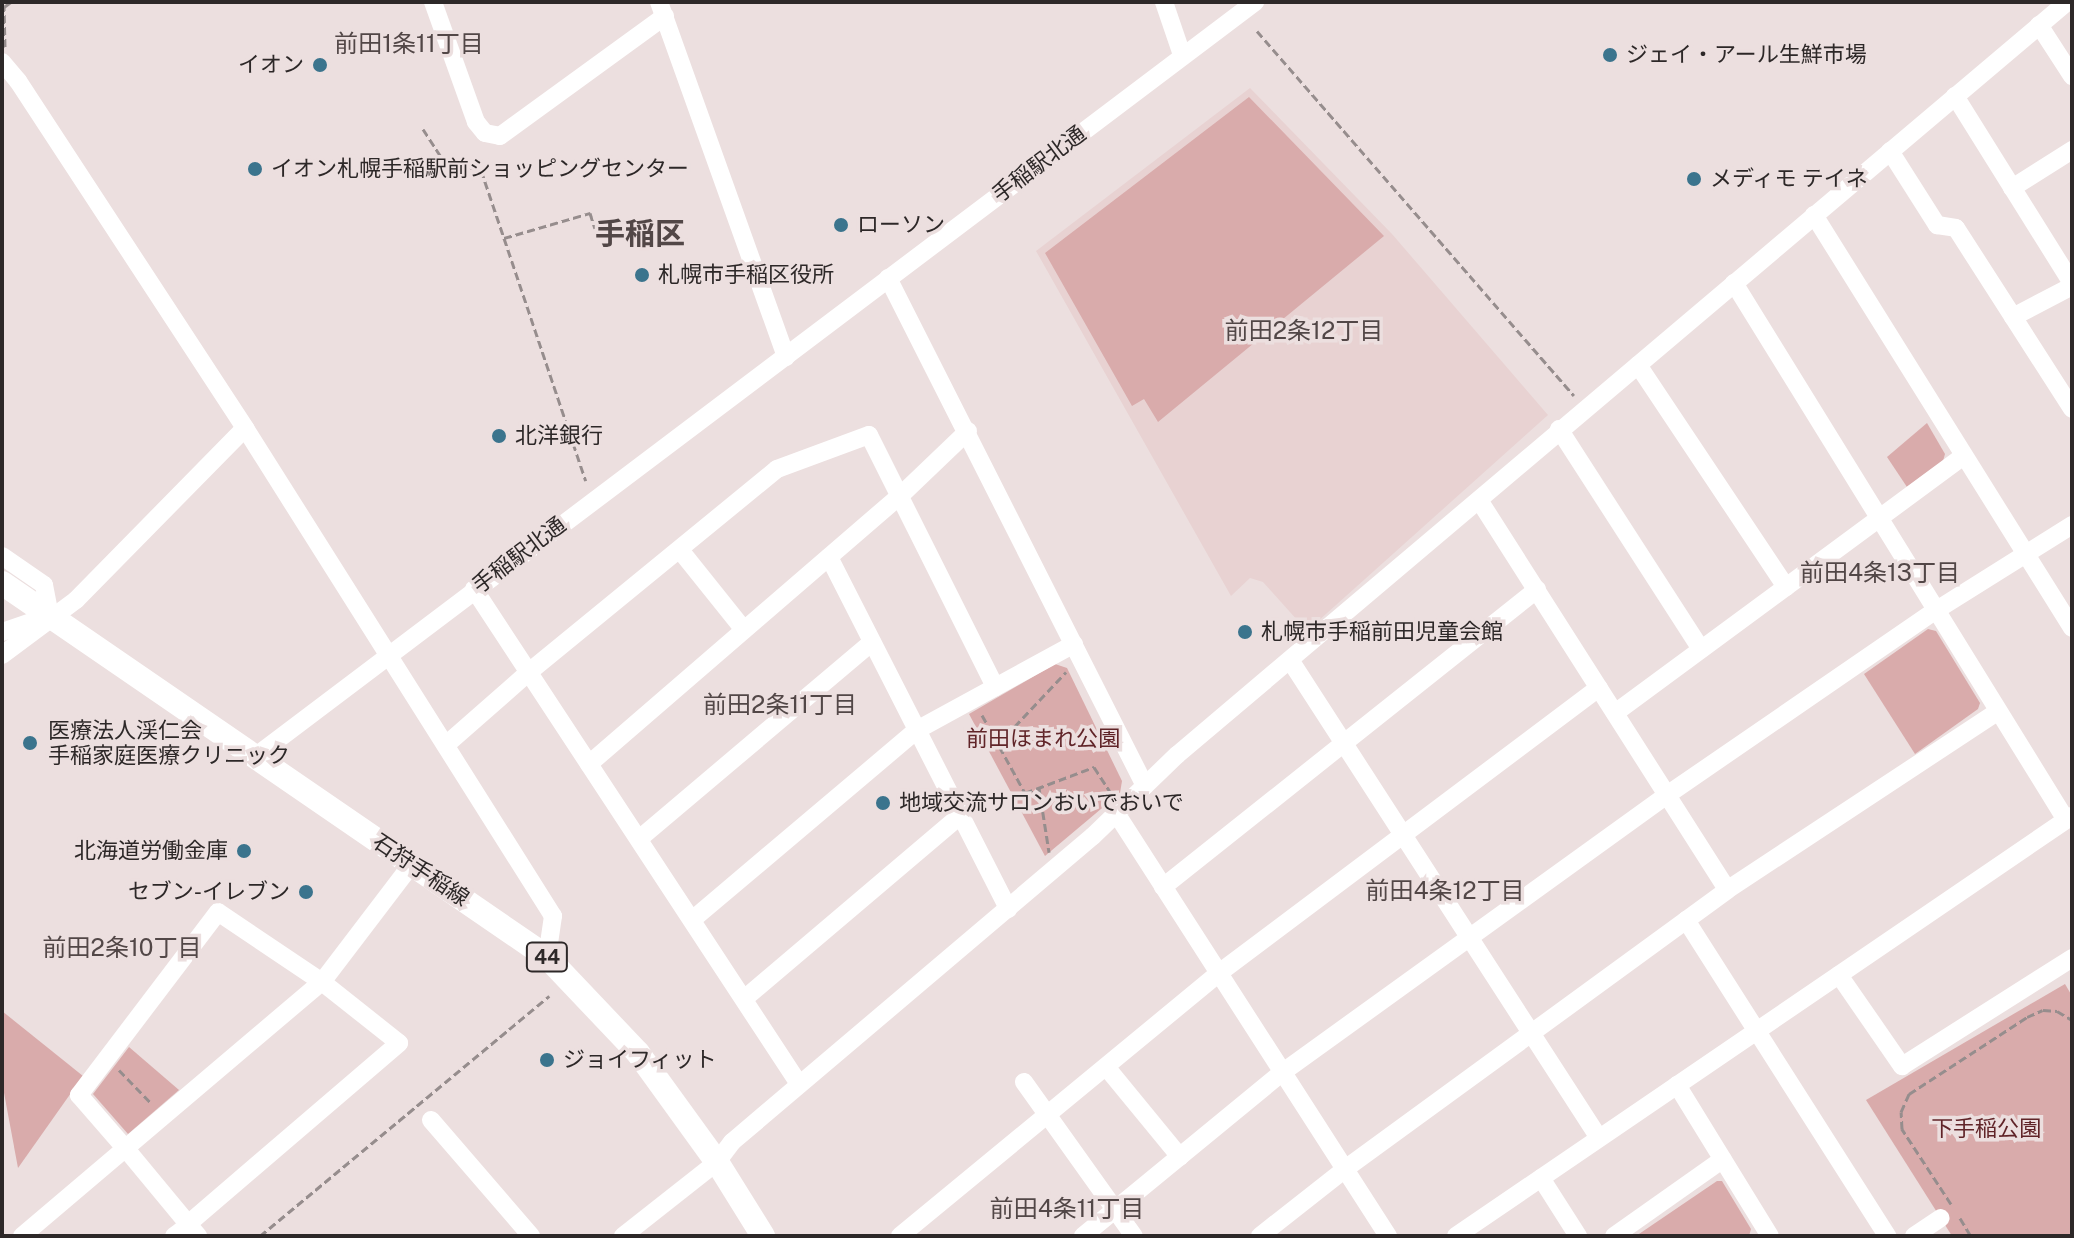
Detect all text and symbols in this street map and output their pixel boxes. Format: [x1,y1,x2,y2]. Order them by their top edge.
district label: 前田1条11丁目 [334,30,484,58]
place label: ジェイ・アール生鮮市場 [1626,42,1867,68]
marker: ジェイ・アール生鮮市場 [1601,46,1619,64]
place label: イオン [238,52,304,78]
marker: イオン [311,56,329,74]
street label: 手稲駅北通 [987,120,1091,208]
place label: イオン札幌手稲駅前ショッピングセンター [271,156,689,182]
marker: イオン札幌手稲駅前ショッピングセンター [246,160,264,178]
place label: メディモ テイネ [1710,166,1869,192]
marker: メディモ テイネ [1685,170,1703,188]
place label: ローソン [857,212,945,238]
district label: 手稲区 [595,215,685,251]
marker: ローソン [832,216,850,234]
place label: 札幌市手稲区役所 [658,262,834,288]
marker: 札幌市手稲区役所 [633,266,651,284]
district label: 前田2条12丁目 [1225,317,1383,345]
place label: 北洋銀行 [515,423,603,449]
marker: 北洋銀行 [490,427,508,445]
street label: 手稲駅北通 [467,511,571,599]
district label: 前田4条13丁目 [1800,559,1960,587]
place label: 札幌市手稲前田児童会館 [1261,619,1503,645]
marker: 札幌市手稲前田児童会館 [1236,623,1254,641]
district label: 前田2条11丁目 [703,691,857,719]
place label: 医療法人渓仁会 手稲家庭医療クリニック [48,717,290,768]
park label: 前田ほまれ公園 [966,726,1120,752]
marker: 医療法人渓仁会 手稲家庭医療クリニック [19,732,41,754]
place label: 地域交流サロンおいでおいで [899,790,1185,816]
marker: 地域交流サロンおいでおいで [874,794,892,812]
street label: 石狩手稲線 [368,828,474,912]
place label: 北海道労働金庫 [74,838,228,864]
marker: 北海道労働金庫 [235,842,253,860]
district label: 前田4条12丁目 [1365,877,1525,905]
place label: セブン-イレブン [128,879,290,905]
marker: セブン-イレブン [297,883,315,901]
district label: 前田2条10丁目 [43,934,201,962]
road number: 44 [525,941,569,973]
place label: ジョイフィット [563,1047,717,1073]
marker: ジョイフィット [538,1051,556,1069]
park label: 下手稲公園 [1931,1116,2041,1142]
district label: 前田4条11丁目 [990,1195,1144,1223]

